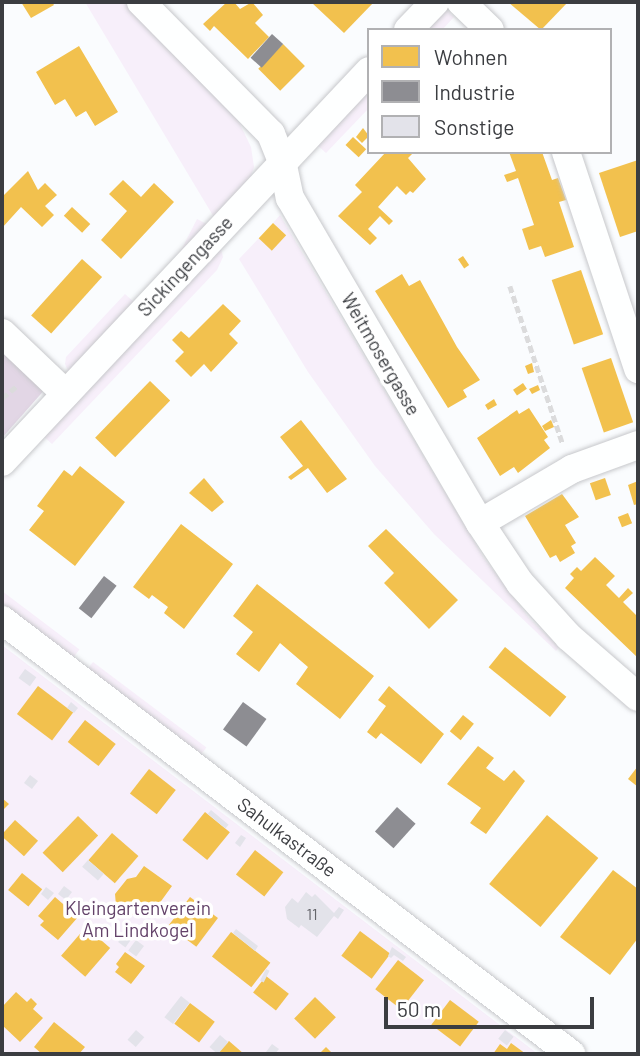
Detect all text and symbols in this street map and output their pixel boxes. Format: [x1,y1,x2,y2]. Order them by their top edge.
legend [367,28,612,154]
text: Wohnen [434,44,508,69]
text: Industrie [434,79,515,104]
text: Sonstige [434,114,515,139]
street label: Sickingengasse [133,211,237,321]
street label: Weitmosergasse [337,289,425,419]
street label: Sahulkastraße [233,792,341,882]
park label: Kleingartenverein Am Lindkogel [65,897,211,941]
house number: 11 [306,904,318,924]
scale bar [388,982,598,1026]
text: 50 m [397,996,441,1021]

